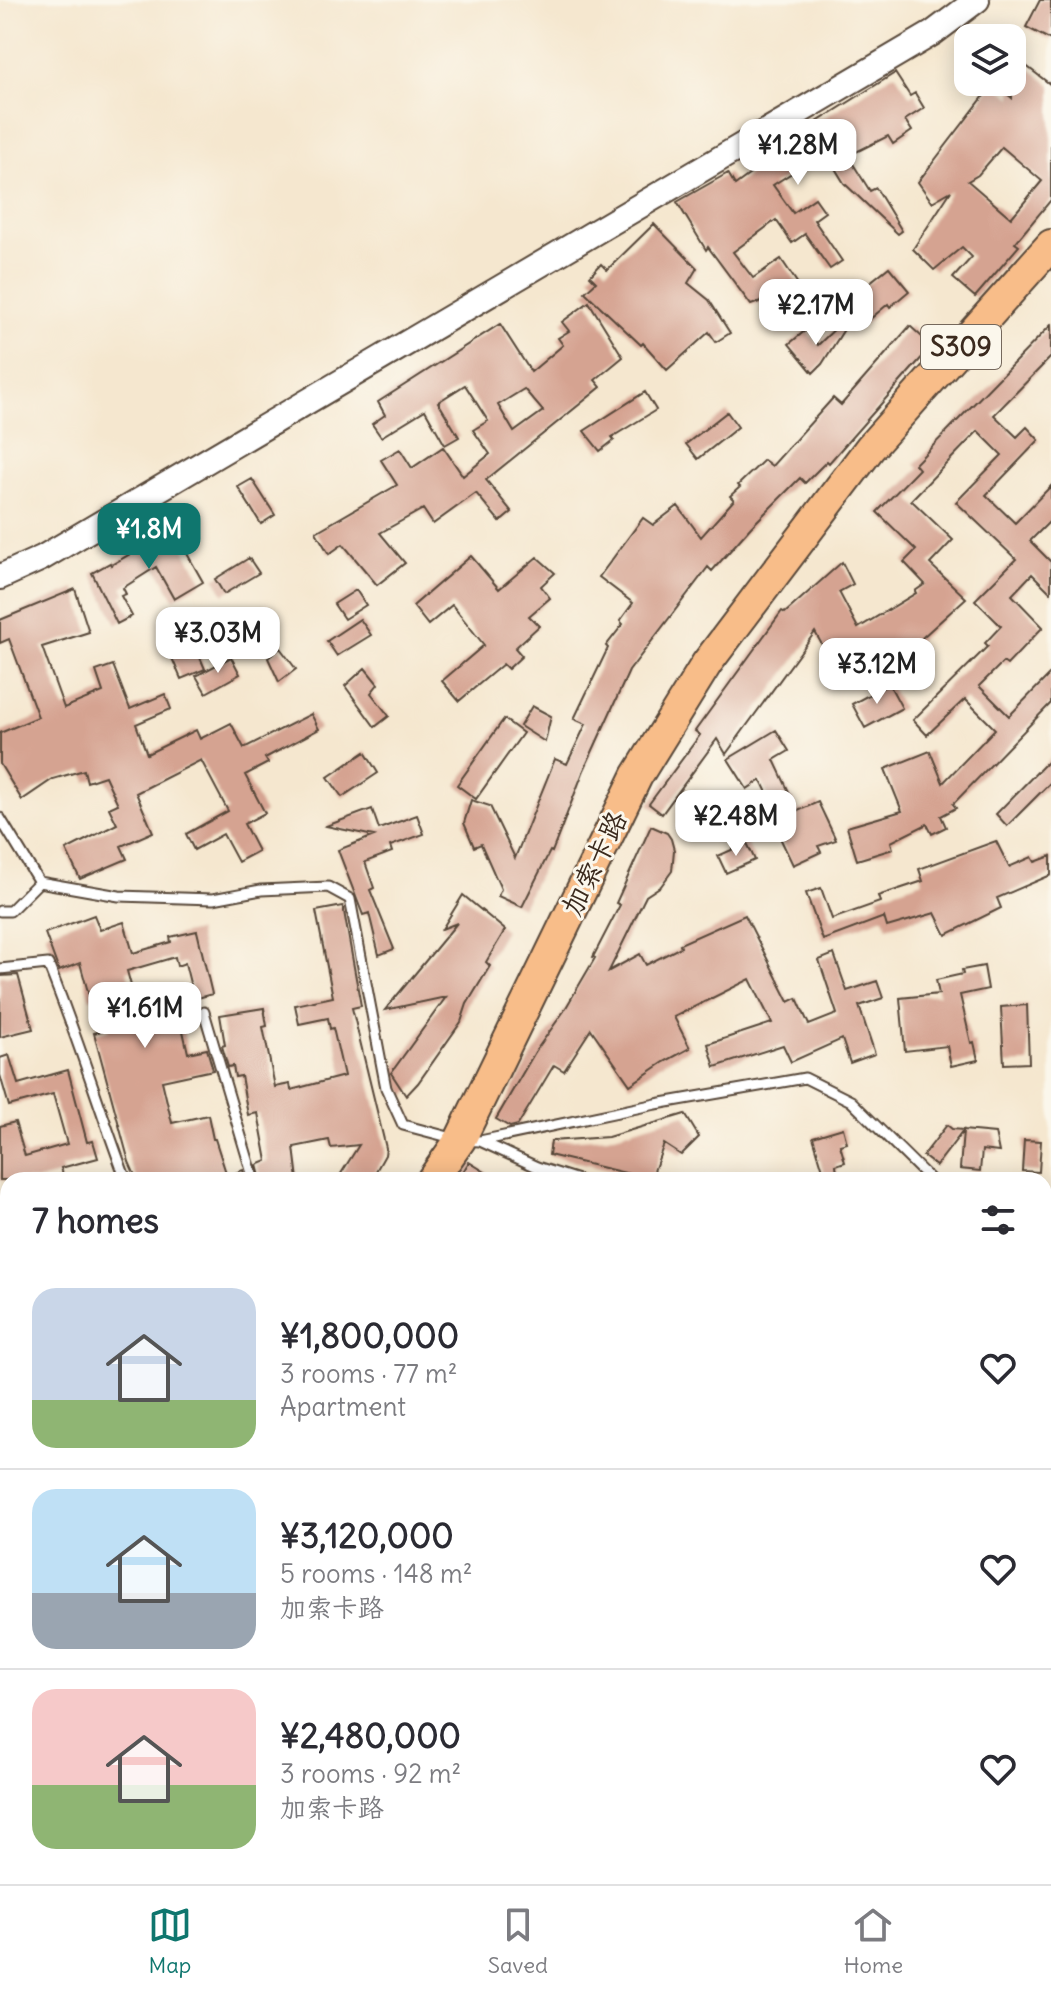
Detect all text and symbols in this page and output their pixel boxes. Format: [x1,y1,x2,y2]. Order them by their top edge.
map controls [954,24,1026,96]
button: layers [954,24,1026,96]
pin: ¥1.28M [733,119,863,187]
text: ¥1.28M [757,128,839,161]
pin: ¥2.17M [751,279,881,347]
text: ¥2.17M [777,288,855,321]
road number: S309 [921,325,1001,369]
pin: ¥1.8M [93,503,205,571]
text: ¥1.8M [115,512,183,545]
pin: ¥3.03M [153,607,283,675]
text: ¥3.03M [174,616,262,649]
pin: ¥3.12M [812,638,942,706]
text: ¥3.12M [837,647,917,680]
pin: ¥2.48M [671,790,801,858]
text: ¥2.48M [693,799,779,832]
street label: 加索卡路 [553,805,635,921]
pin: ¥1.61M [80,982,210,1050]
text: ¥1.61M [106,991,184,1024]
icon: filters [976,1198,1020,1242]
text: 7 homes [32,1199,159,1242]
text: ¥1,800,000 [280,1314,459,1357]
icon: home [96,1320,192,1416]
icon: heart [976,1346,1020,1390]
text: 3 rooms · 77 m² [280,1357,458,1390]
text: Apartment [280,1390,406,1423]
text: ¥3,120,000 [280,1514,454,1557]
icon: home [96,1521,192,1617]
icon: heart [976,1547,1020,1591]
text: 5 rooms · 148 m² [280,1557,473,1590]
text: 加索卡路 [280,1591,384,1624]
text: ¥2,480,000 [280,1714,461,1757]
icon: home [96,1721,192,1817]
icon: heart [976,1747,1020,1791]
text: 3 rooms · 92 m² [280,1757,461,1790]
text: 加索卡路 [280,1791,384,1824]
tab: Map [148,1903,192,1979]
tab: Saved [488,1903,548,1979]
tab: Home [844,1903,903,1979]

